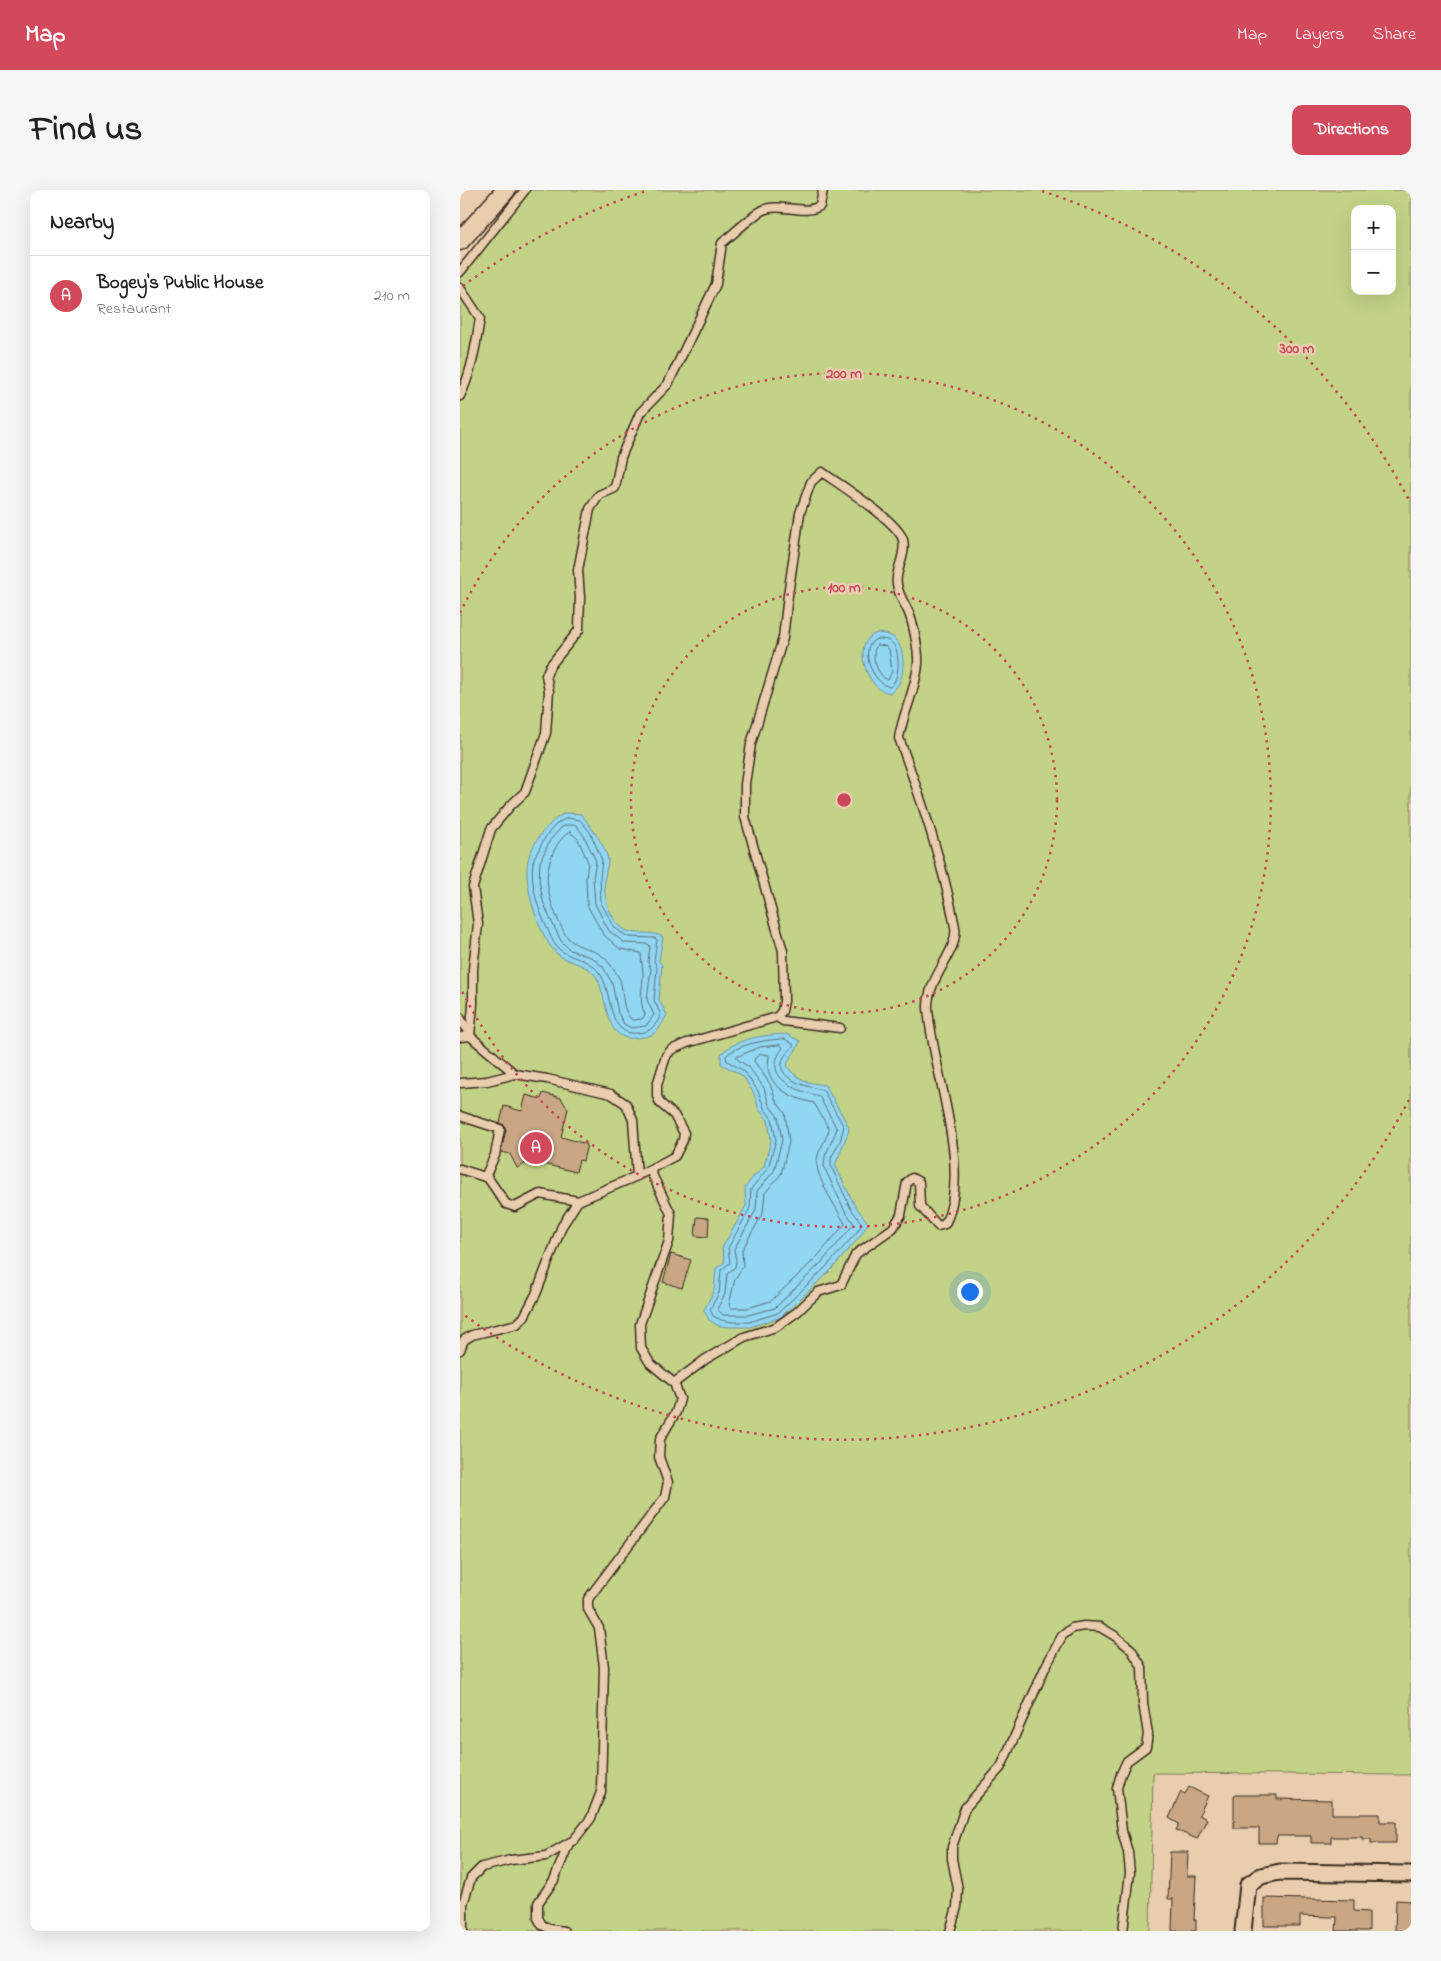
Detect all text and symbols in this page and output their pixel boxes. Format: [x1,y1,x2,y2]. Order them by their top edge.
text: Map [25,18,66,53]
text: Map [1237,22,1267,48]
text: Layers [1295,22,1345,48]
text: Share [1373,22,1416,48]
text: Find us [30,105,142,156]
button: Directions [1292,105,1411,155]
map controls [1351,205,1396,295]
button: + [1351,205,1396,250]
text: Nearby [50,208,114,238]
button: − [1351,250,1396,295]
text: Bogey's Public House [97,270,264,297]
text: A [61,284,71,308]
text: 210 m [374,284,410,308]
text: Restaurant [97,297,171,321]
text: 300 m [1279,338,1315,360]
text: 200 m [825,363,862,385]
text: 100 m [827,577,861,599]
centre of rings [835,791,853,809]
pin: A [520,1129,552,1167]
your location [957,1279,983,1305]

